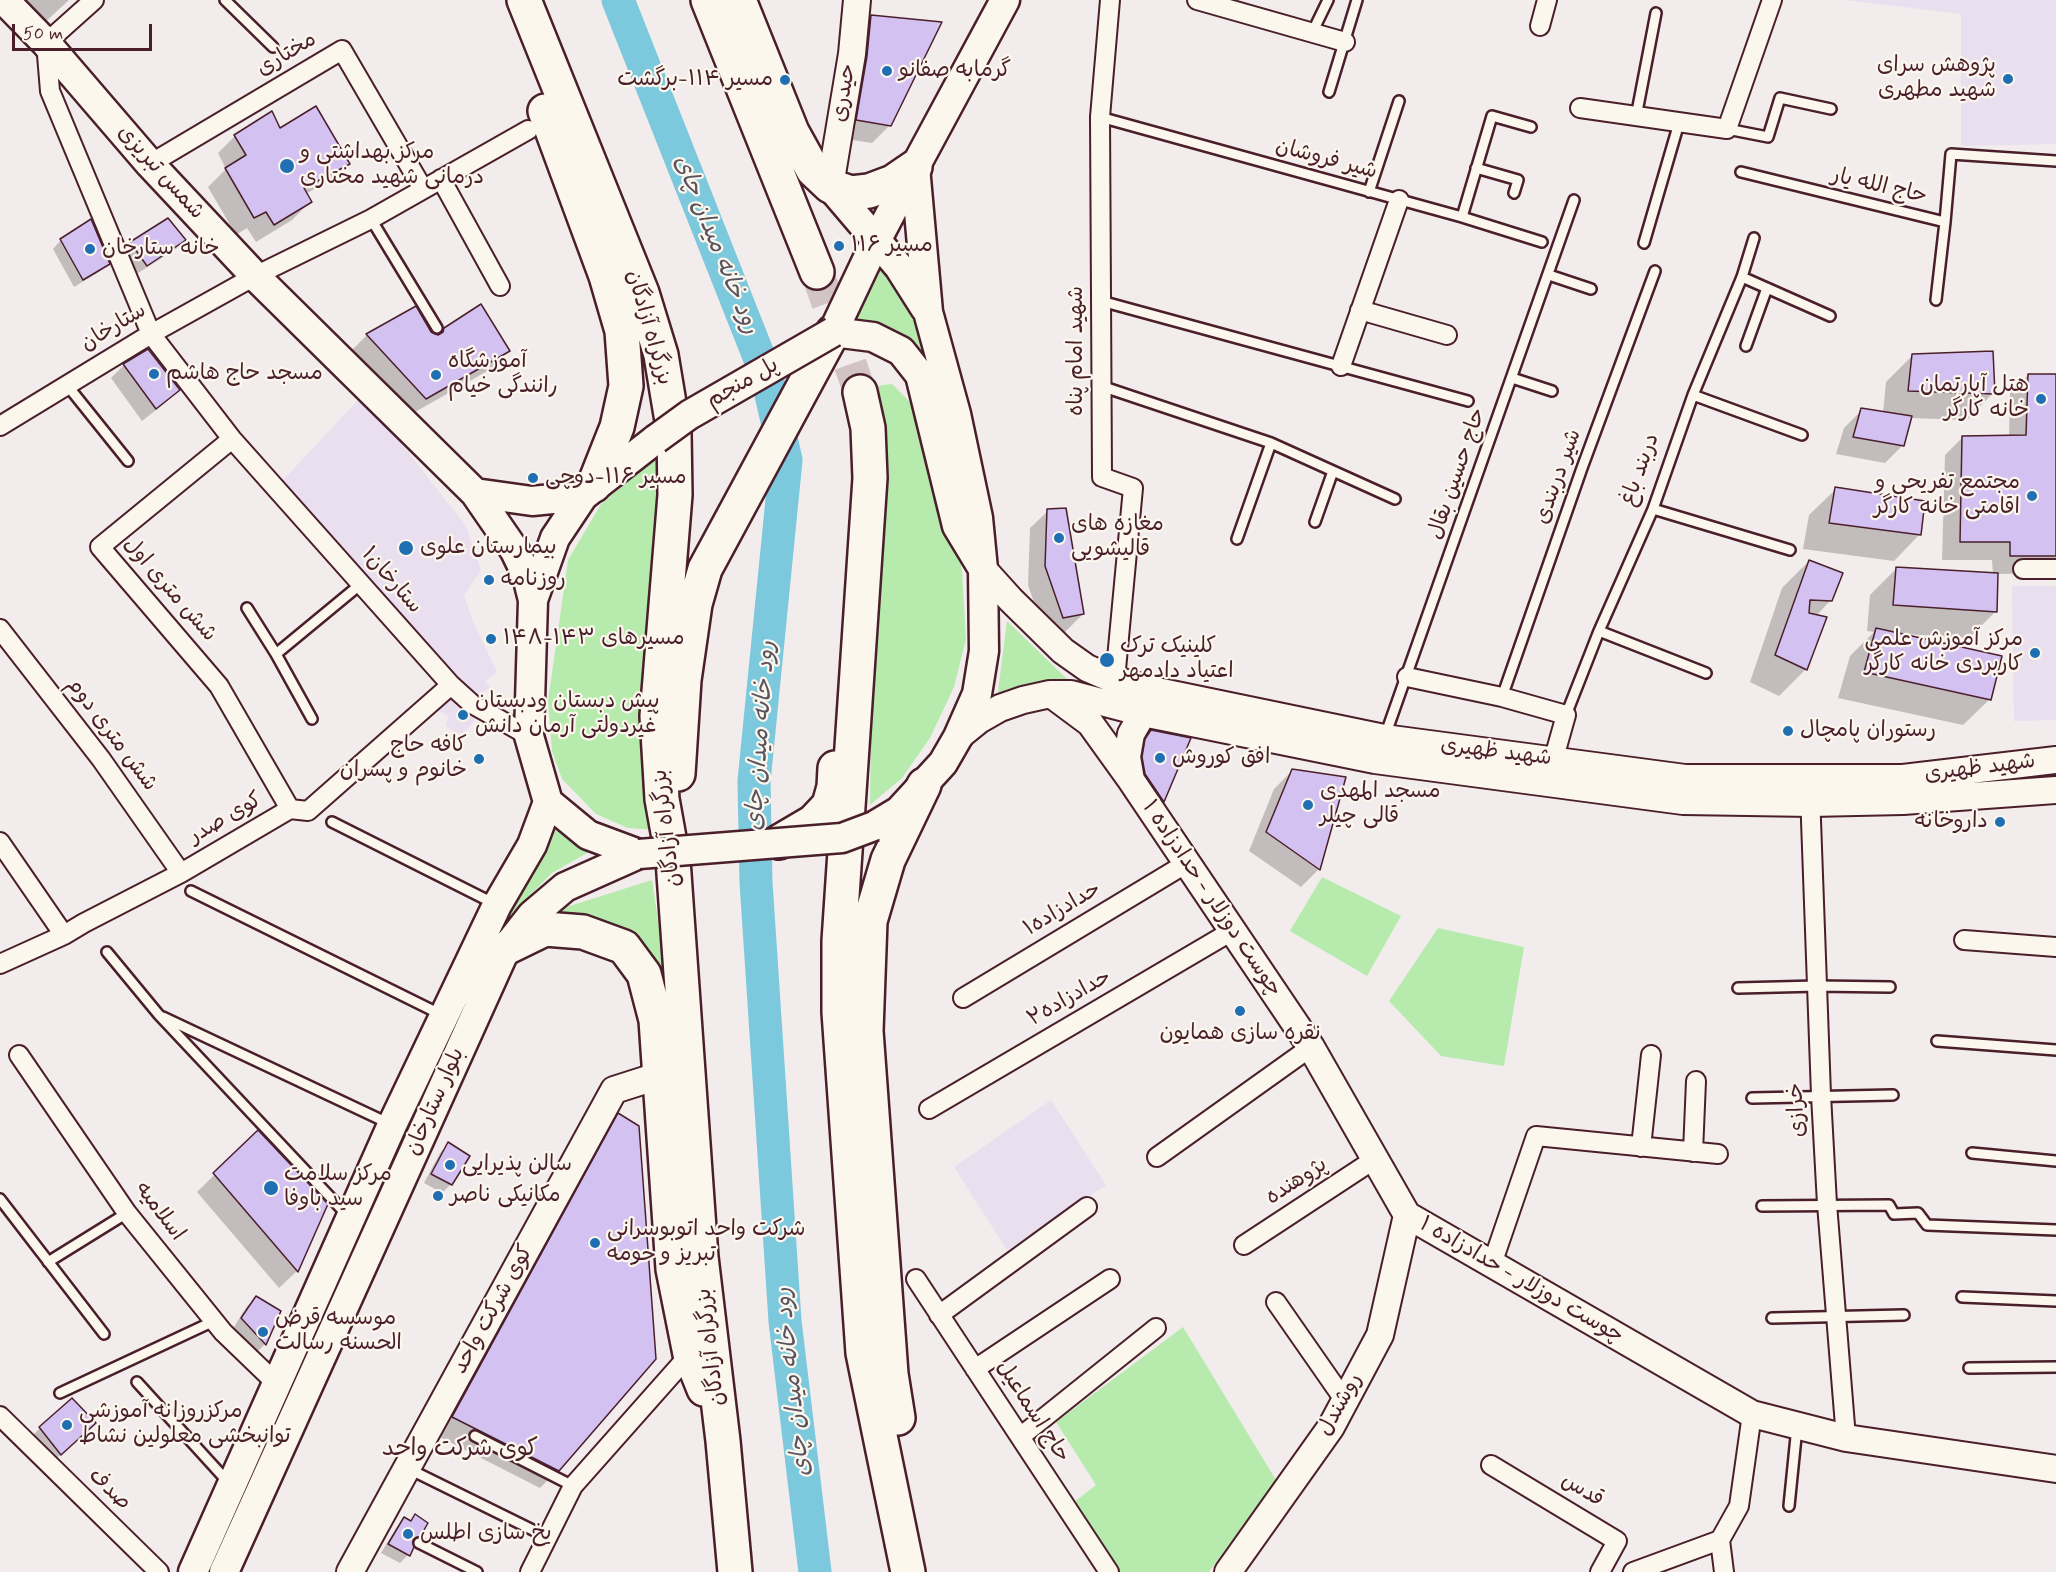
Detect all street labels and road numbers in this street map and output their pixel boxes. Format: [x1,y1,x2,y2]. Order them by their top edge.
street label: مختاری [252,27,322,83]
street label: حیدری [827,62,863,124]
street label: شمس تبریزی [111,120,209,226]
street label: شیر فروشان [1272,134,1380,186]
street label: حاج الله یار [1829,163,1929,211]
street label: بزرگراه آزادگان [619,267,677,389]
street label: شهید امام پناه [1064,286,1090,416]
street label: ستارخان [76,298,152,358]
street label: پل منجم [702,353,784,415]
street label: حاج حسین بقال [1423,405,1493,543]
street label: شیر دربندی [1530,426,1588,528]
street label: دربند باغ [1616,430,1666,510]
street label: شش متری اول [116,532,222,648]
street label: ستارخان۱ [355,542,427,620]
street label: شش متری دوم [60,673,162,797]
street label: شهید ظهیری [1439,733,1553,773]
street label: شهید ظهیری [1923,749,2037,789]
street label: بزرگراه آزادگان [648,768,688,888]
street label: کوی صدر [185,787,267,851]
street label: چوست دوزلار - حدادزاده ۱ [1135,796,1287,1002]
street label: حدادزاده۱ [1019,877,1105,943]
street label: حدادزاده۲ [1023,965,1115,1033]
street label: بلوار ستارخان [401,1044,471,1160]
street label: خرازی [1783,1082,1813,1138]
street label: پژوهنده [1261,1152,1333,1212]
street label: اسلامیه [128,1177,190,1247]
street label: چوست دوزلار - حدادزاده ۱ [1414,1212,1628,1350]
street label: کوی شرکت واحد [448,1241,540,1379]
street label: بزرگراه آزادگان [692,1287,732,1407]
street label: حاج اسماعیل [989,1356,1075,1468]
street label: روشندل [1313,1369,1369,1441]
street label: صدف [82,1463,136,1517]
street label: قدس [1556,1468,1608,1514]

